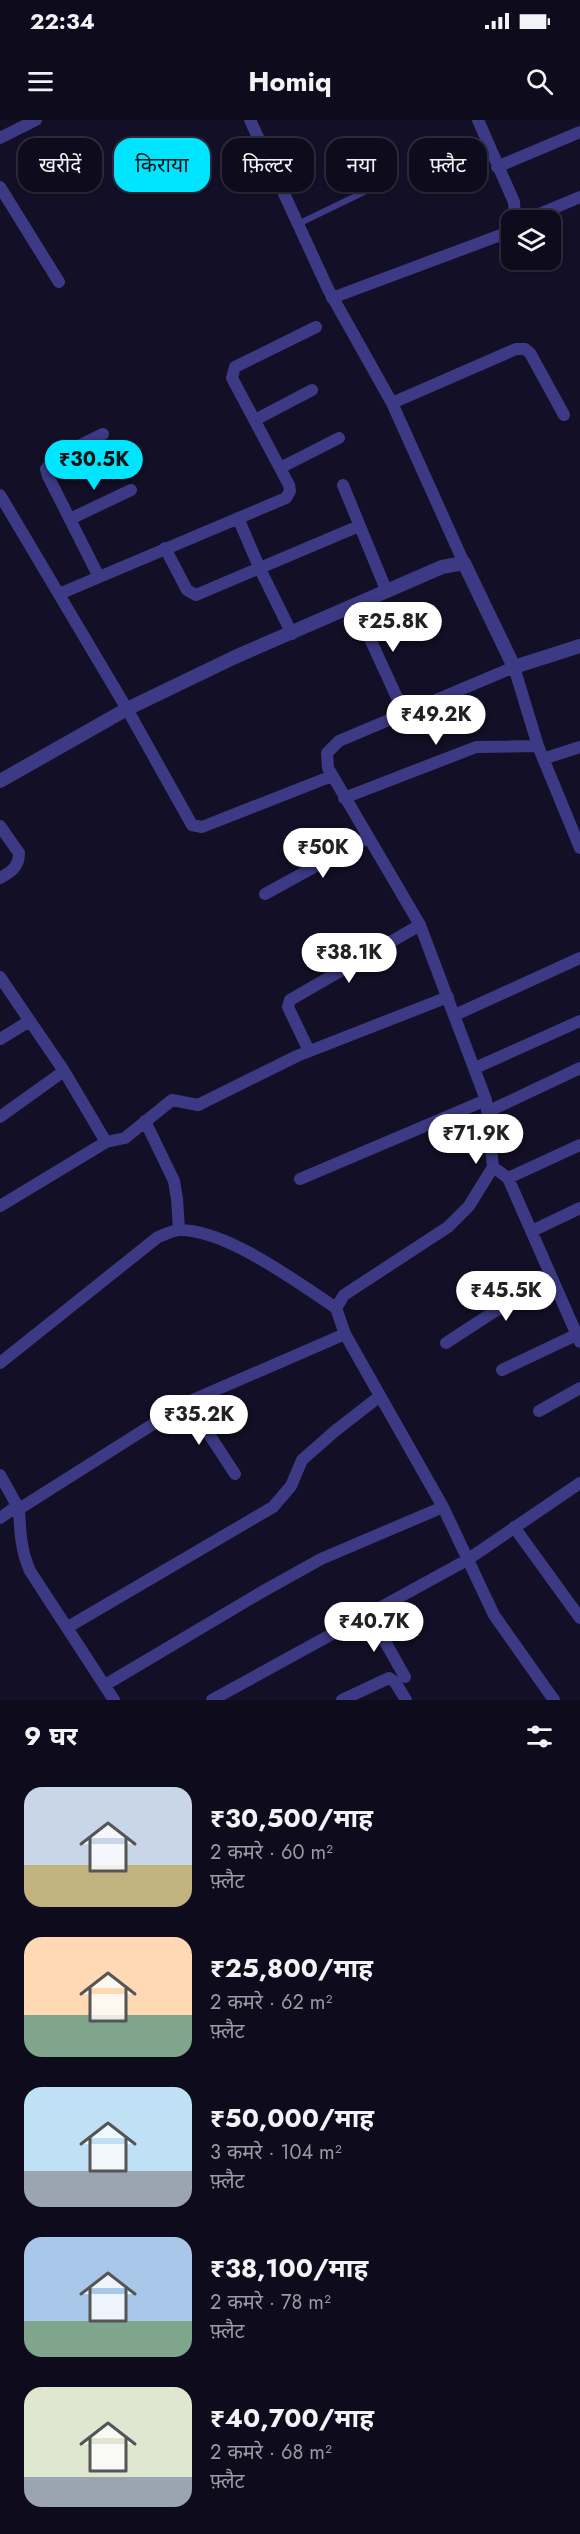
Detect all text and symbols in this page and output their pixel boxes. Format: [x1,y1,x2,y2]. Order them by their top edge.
text: 22:34 [30,5,95,37]
text: Homiq [248,62,332,101]
icon: menu [24,65,57,98]
icon: search [523,65,556,98]
chip: खरीदें [18,138,102,192]
chip: किराया [114,138,210,192]
chip: फ़िल्टर [222,138,314,192]
chip: नया [326,138,397,192]
chip: फ़्लैट [409,138,487,192]
map controls [501,210,561,270]
button: layers [501,210,561,270]
pin: ₹30.5K [45,440,143,491]
text: ₹30.5K [59,445,129,474]
pin: ₹25.8K [344,602,442,653]
text: ₹25.8K [358,607,428,636]
pin: ₹49.2K [387,695,485,746]
text: ₹49.2K [401,700,471,729]
pin: ₹50K [287,828,359,879]
text: ₹50K [297,833,349,862]
pin: ₹38.1K [300,933,398,984]
text: ₹38.1K [316,938,382,967]
pin: ₹71.9K [427,1114,525,1165]
text: ₹71.9K [442,1119,510,1148]
pin: ₹45.5K [457,1271,555,1322]
text: ₹45.5K [470,1276,542,1305]
pin: ₹35.2K [150,1395,248,1446]
text: ₹35.2K [164,1400,234,1429]
pin: ₹40.7K [325,1602,423,1653]
text: ₹40.7K [338,1607,410,1636]
text: 9 घर [24,1717,78,1755]
icon: filters [523,1720,556,1753]
text: ₹30,500/माह [210,1799,373,1837]
icon: home [72,1811,144,1883]
text: 2 कमरे · 60 m² [210,1838,333,1867]
text: फ़्लैट [210,1867,245,1896]
text: ₹25,800/माह [210,1949,373,1987]
icon: home [72,1961,144,2033]
text: 2 कमरे · 62 m² [210,1988,332,2017]
text: फ़्लैट [210,2017,245,2046]
text: ₹50,000/माह [210,2099,374,2137]
icon: home [72,2111,144,2183]
text: 3 कमरे · 104 m² [210,2138,342,2167]
text: फ़्लैट [210,2167,245,2196]
text: ₹38,100/माह [210,2249,368,2287]
icon: home [72,2261,144,2333]
text: 2 कमरे · 78 m² [210,2288,331,2317]
text: फ़्लैट [210,2317,245,2346]
text: ₹40,700/माह [210,2399,374,2437]
icon: home [72,2411,144,2483]
text: 2 कमरे · 68 m² [210,2438,332,2467]
text: फ़्लैट [210,2467,245,2496]

